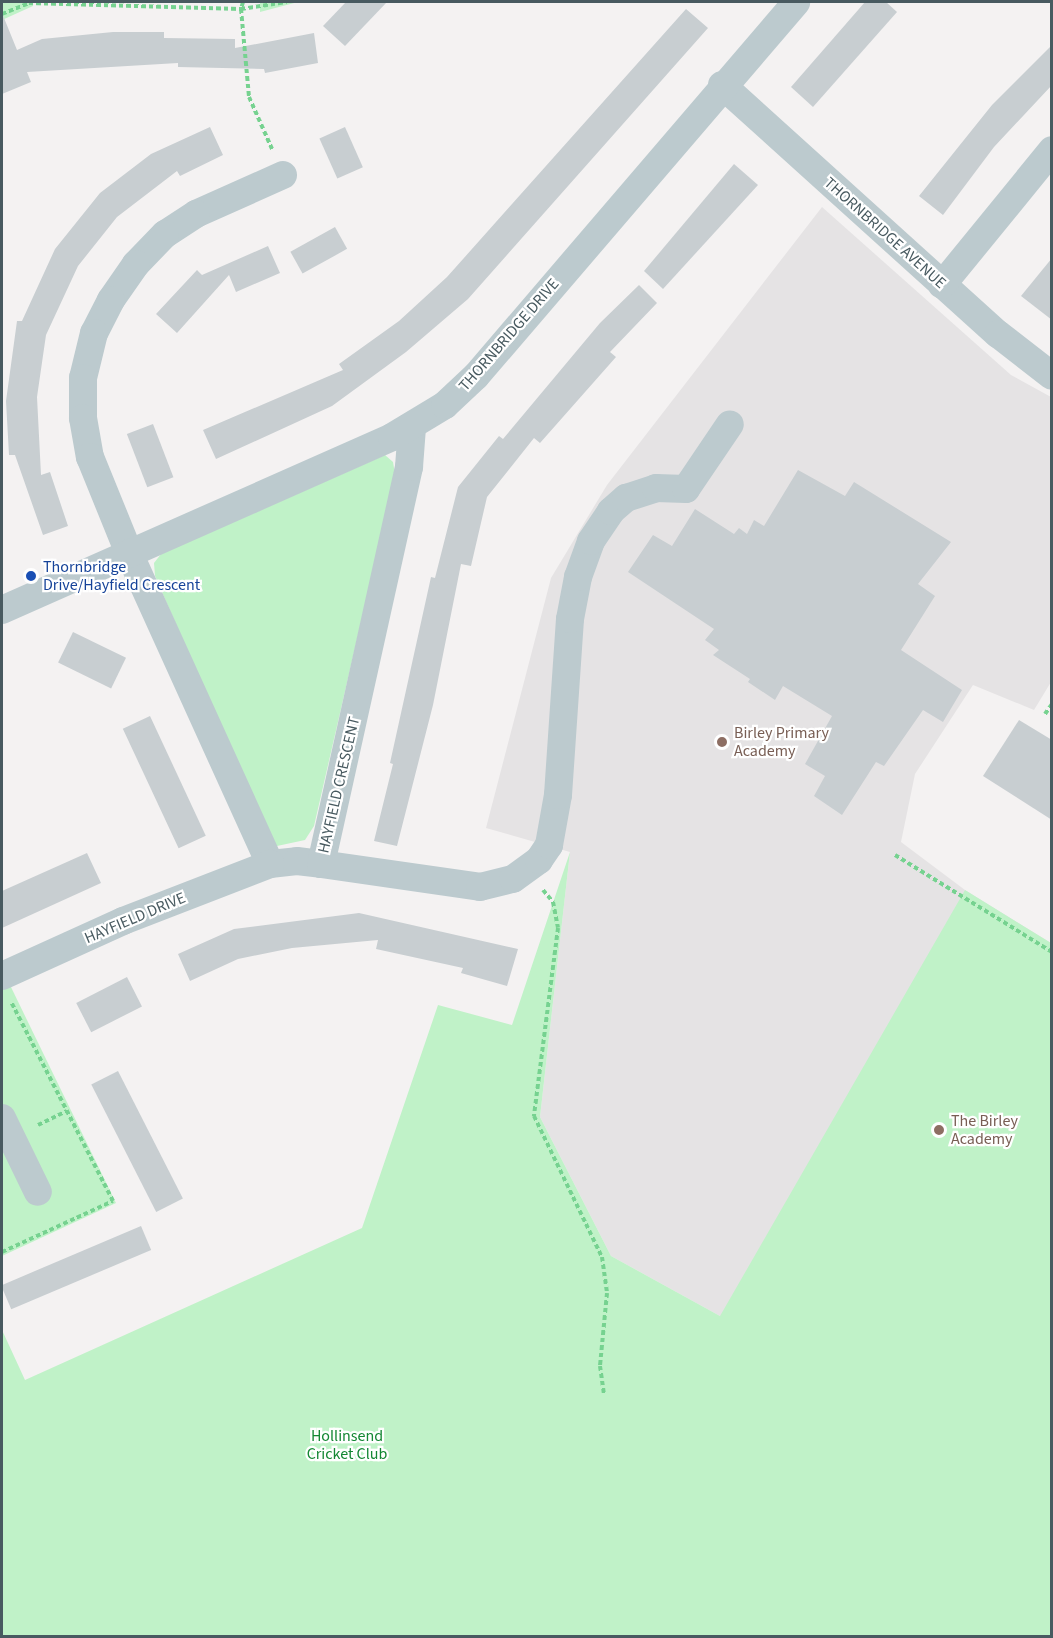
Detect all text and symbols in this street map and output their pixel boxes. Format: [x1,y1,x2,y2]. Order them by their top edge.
street label: THORNBRIDGE AVENUE [820,173,950,293]
street label: THORNBRIDGE DRIVE [455,275,563,395]
place label: Thornbridge Drive/Hayfield Crescent [43,557,200,595]
marker: Thornbridge Drive/Hayfield Crescent [24,569,38,583]
street label: HAYFIELD CRESCENT [314,715,364,855]
place label: Birley Primary Academy [734,723,829,761]
marker: Birley Primary Academy [715,735,729,749]
street label: HAYFIELD DRIVE [82,888,188,948]
place label: The Birley Academy [951,1111,1018,1149]
marker: The Birley Academy [932,1123,946,1137]
park label: Hollinsend Cricket Club [307,1426,387,1464]

